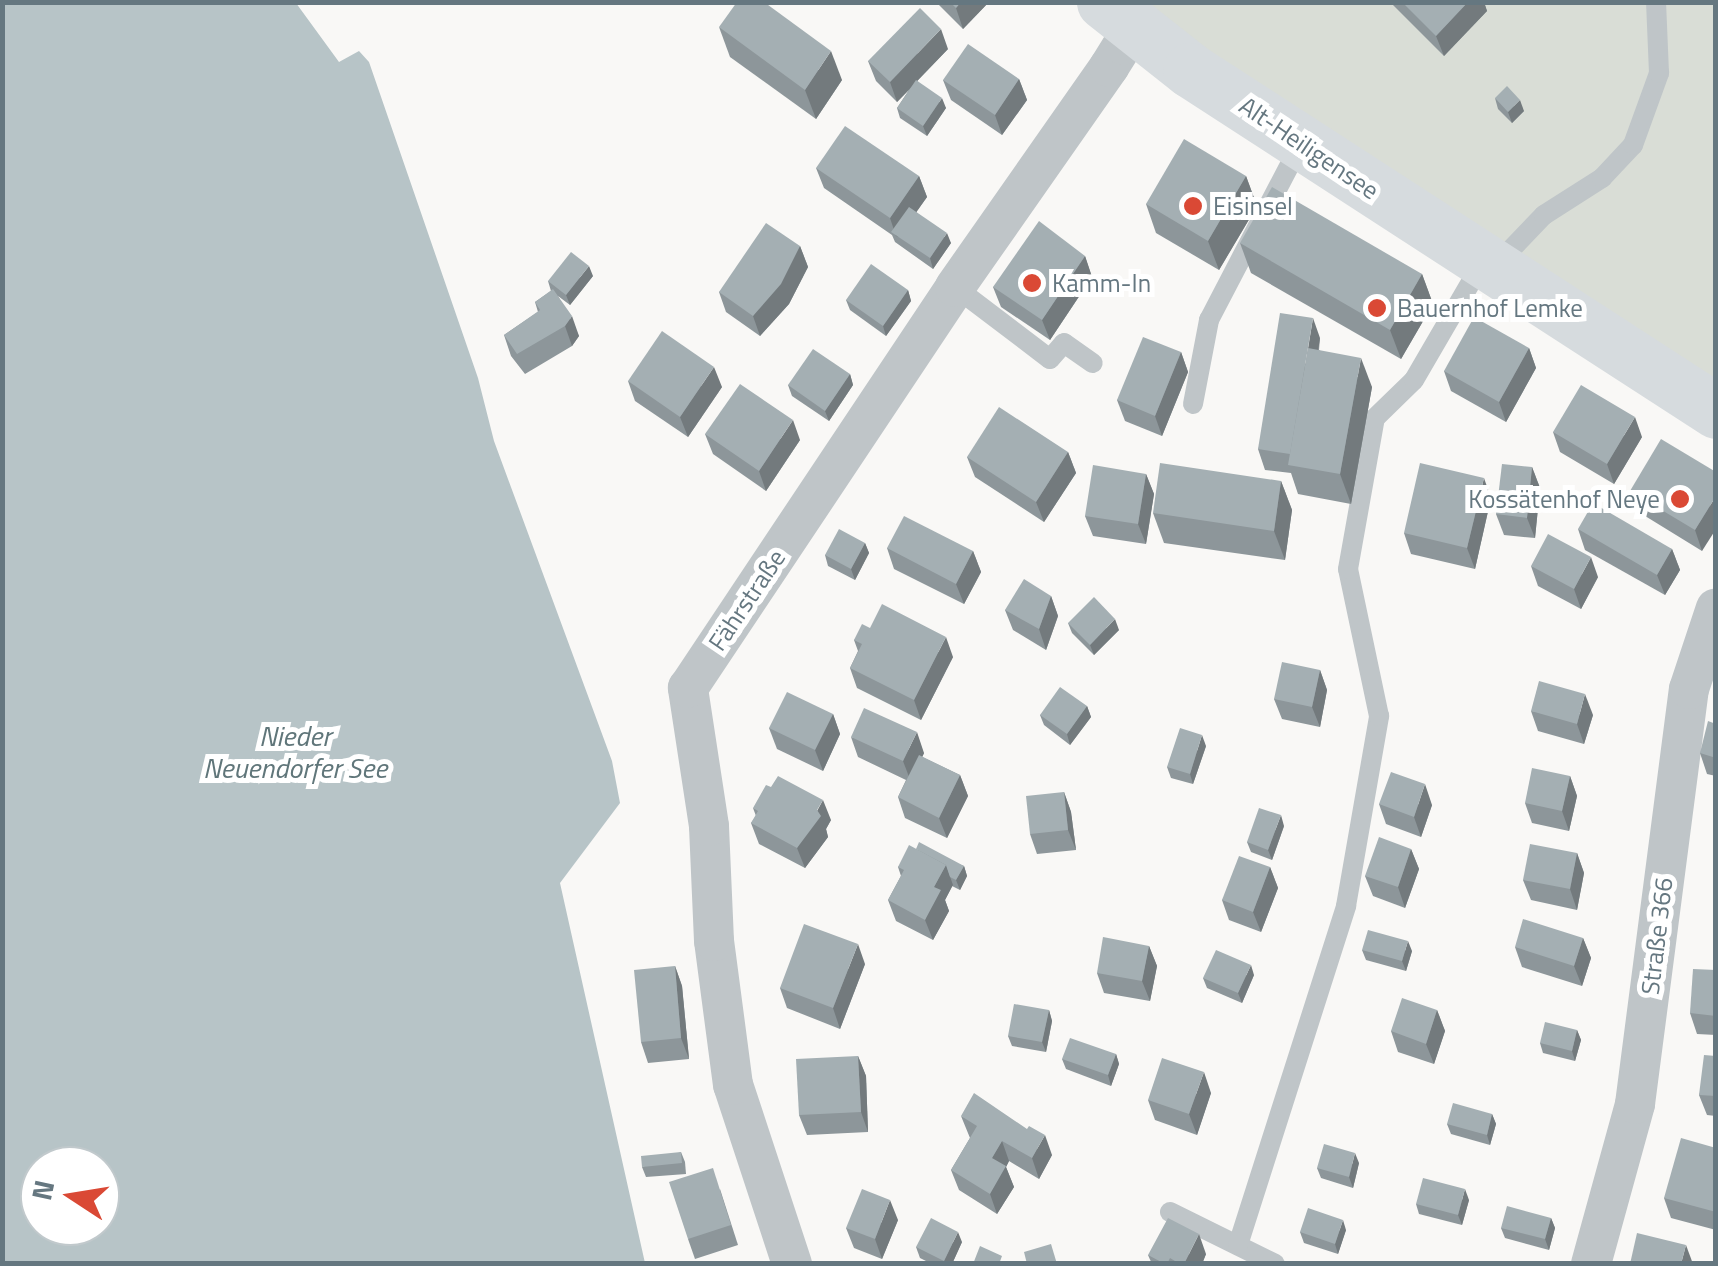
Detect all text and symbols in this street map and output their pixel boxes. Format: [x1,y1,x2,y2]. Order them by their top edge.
street label: Alt-Heiligensee [1234,90,1384,206]
place label: Eisinsel [1213,191,1293,221]
marker: Eisinsel [1182,195,1204,217]
place label: Kamm-In [1052,268,1151,298]
marker: Kamm-In [1021,272,1043,294]
place label: Bauernhof Lemke [1397,293,1583,323]
marker: Bauernhof Lemke [1366,297,1388,319]
place label: Kossätenhof Neye [1468,484,1660,514]
marker: Kossätenhof Neye [1669,488,1691,510]
street label: Fährstraße [702,544,792,656]
water label: Nieder Neuendorfer See [203,719,387,785]
street label: Straße 366 [1635,876,1679,996]
north arrow [20,1146,120,1246]
text: N [19,1176,65,1204]

